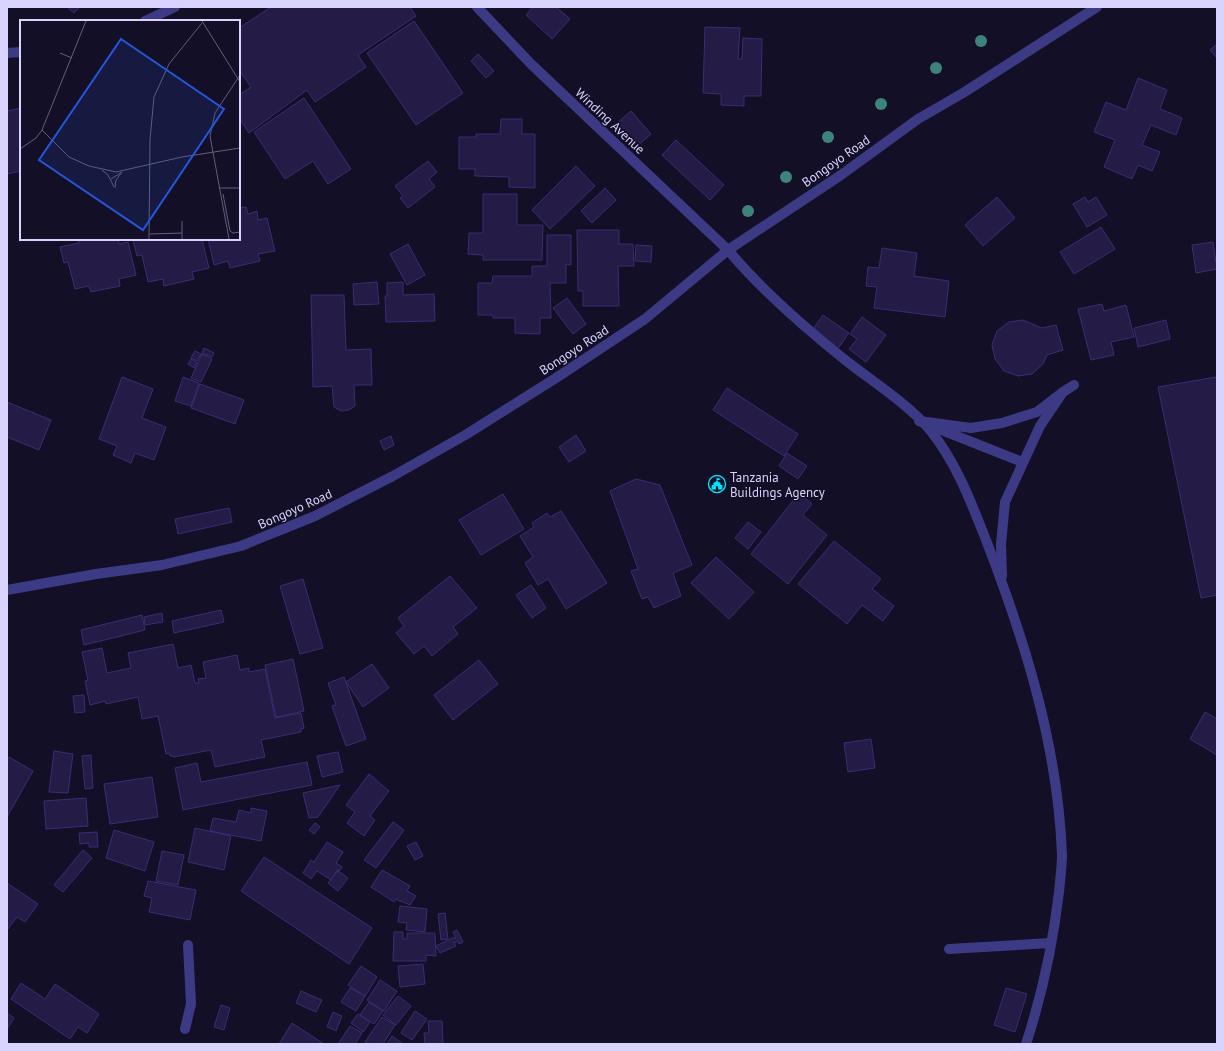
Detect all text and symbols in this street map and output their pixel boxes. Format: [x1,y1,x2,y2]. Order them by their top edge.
inset map [20,20,240,240]
street label: Winding Avenue [571,84,649,158]
street label: Bongoyo Road [799,131,873,191]
street label: Bongoyo Road [536,321,612,379]
place label: Tanzania Buildings Agency [730,469,825,501]
public building icon: Tanzania Buildings Agency [707,474,727,494]
street label: Bongoyo Road [255,485,335,533]

